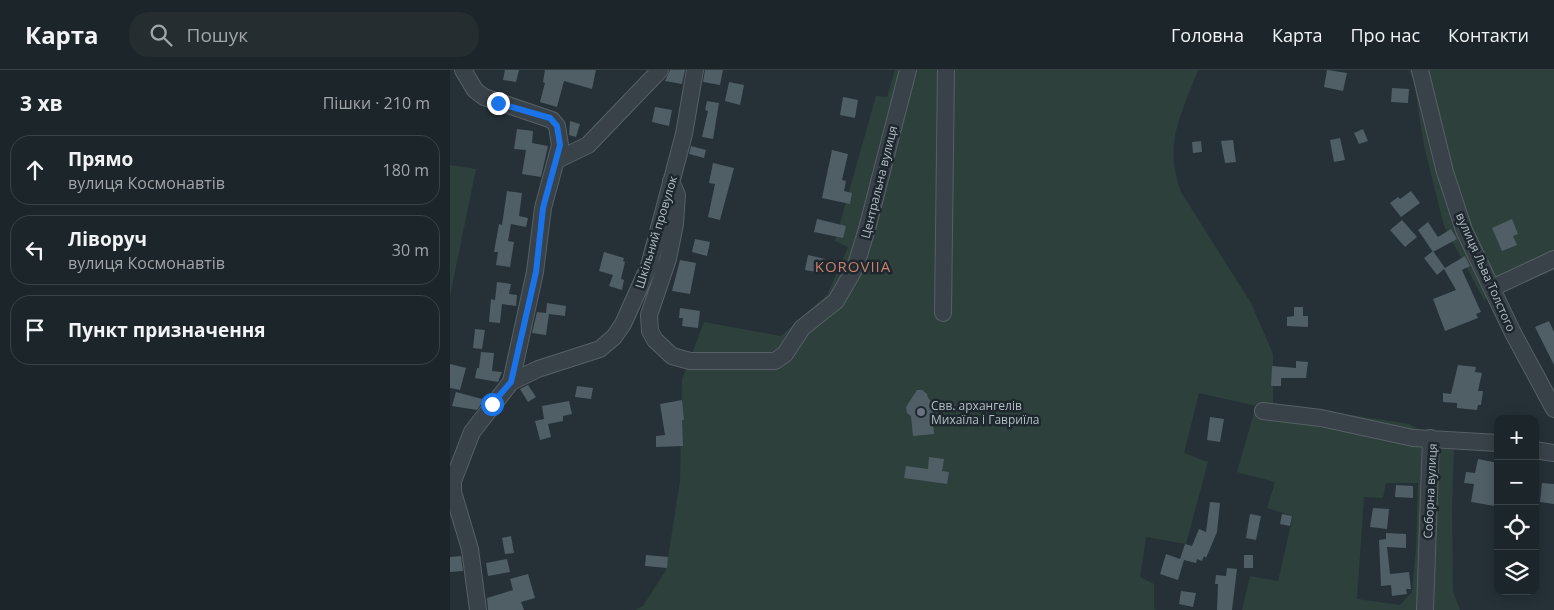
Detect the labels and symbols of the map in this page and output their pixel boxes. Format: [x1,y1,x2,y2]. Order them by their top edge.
route end [487,92,510,115]
street label: Центральна вулиця [857,124,901,240]
street label: Шкільний провулок [631,173,681,290]
street label: вулиця Льва Толстого [1452,210,1520,334]
district label: KOROVIIA [815,256,891,276]
route start [481,393,504,416]
place label: Свв. архангелів Михаїла і Гавриїла [931,397,1040,428]
marker: Свв. архангелів Михаїла і Гавриїла [915,406,927,418]
street label: Соборна вулиця [1419,443,1441,539]

